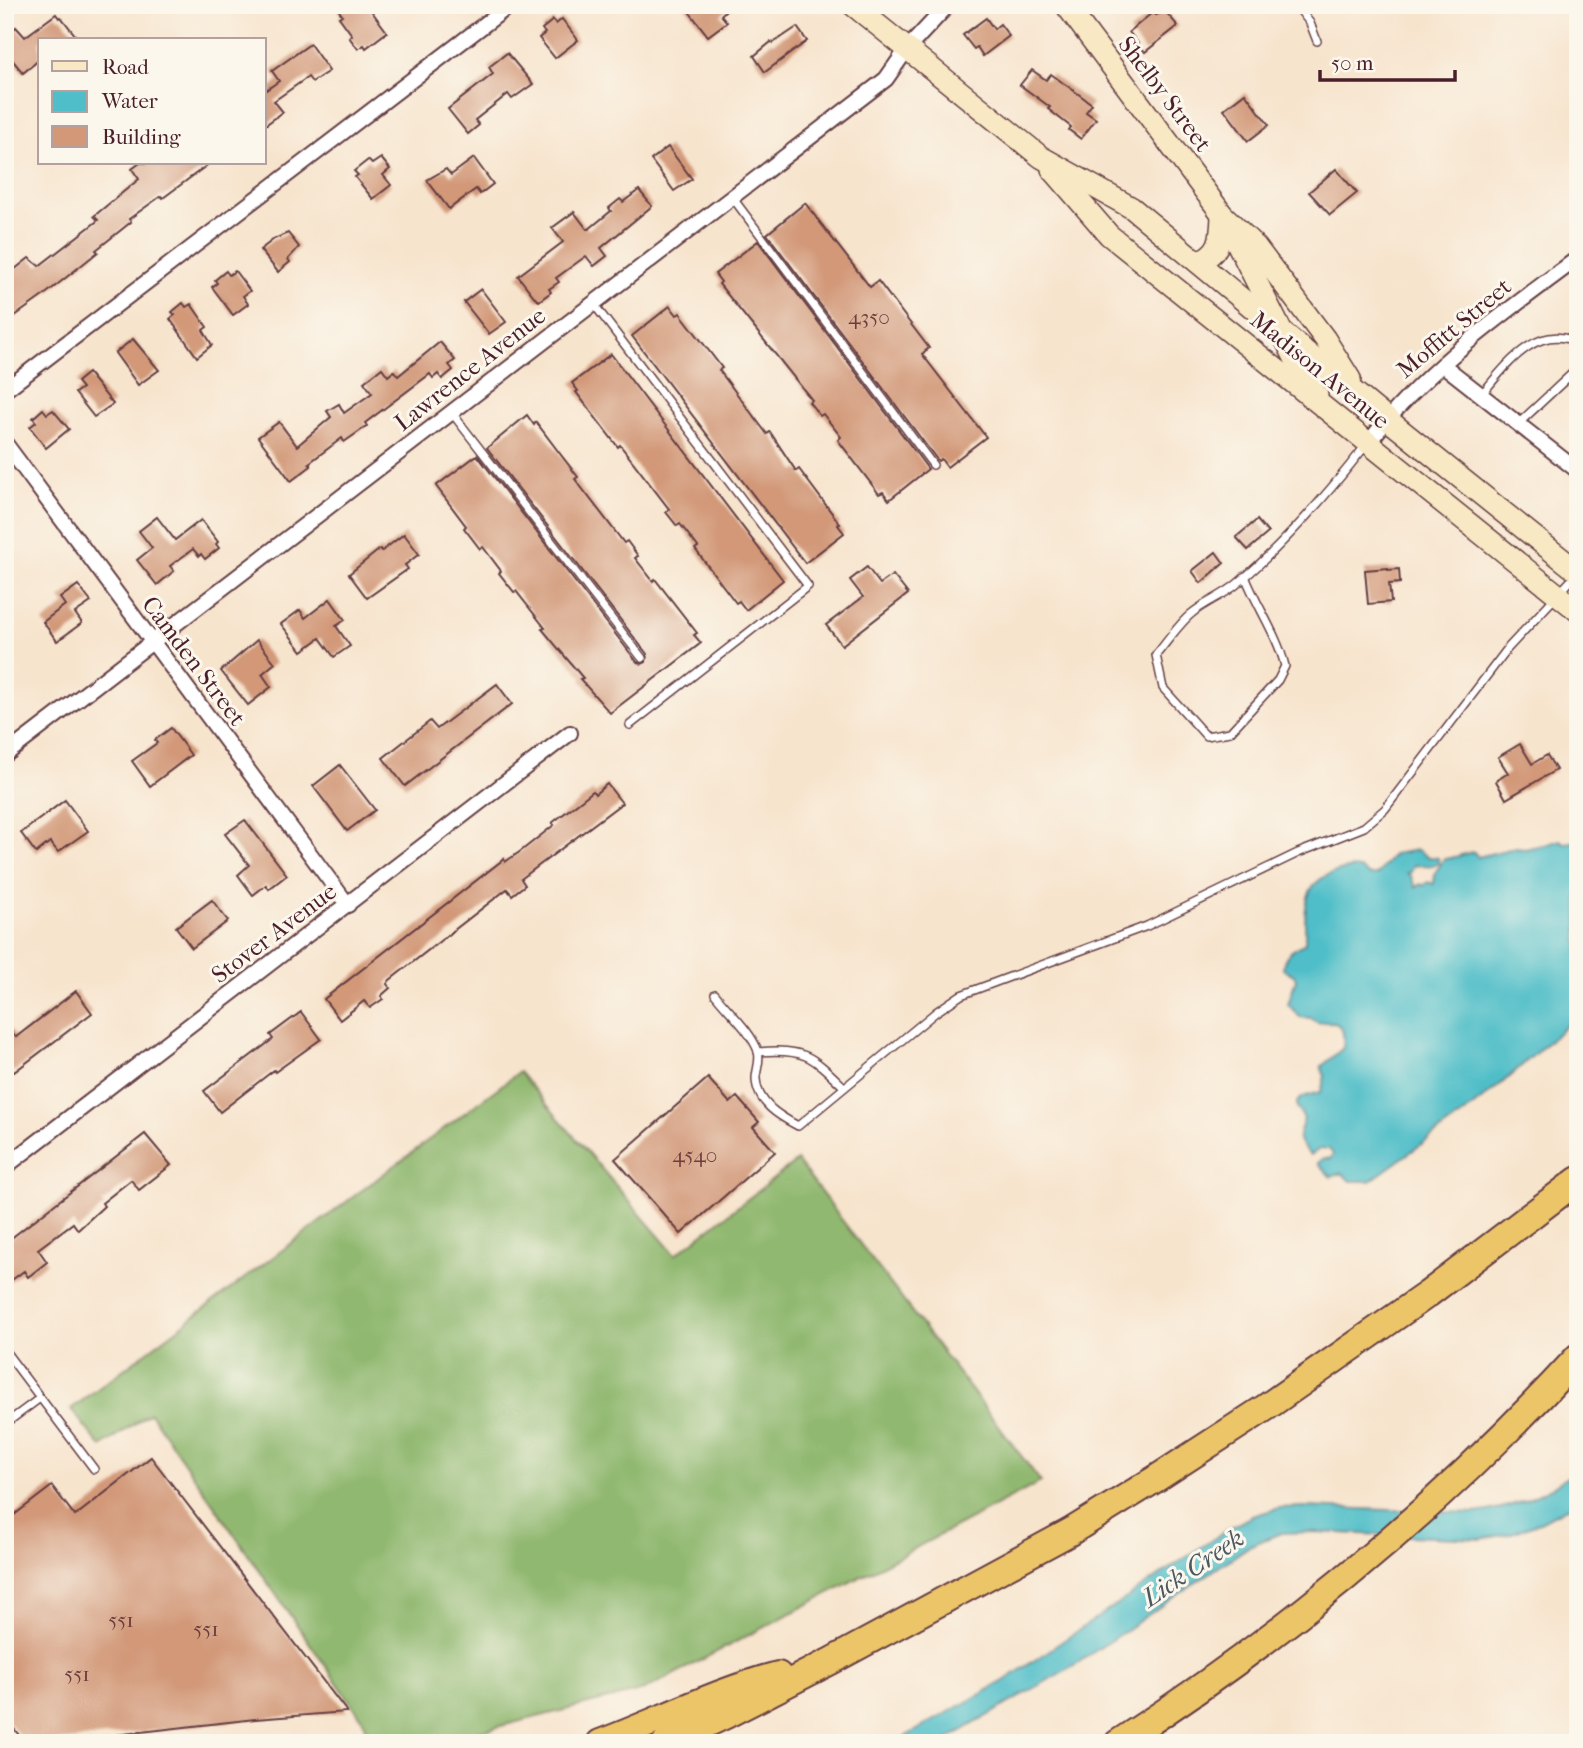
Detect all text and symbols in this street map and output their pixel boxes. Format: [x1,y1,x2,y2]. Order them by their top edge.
street label: Shelby Street [1113,31,1218,158]
legend [38,38,266,164]
scale bar [1320,38,1455,82]
text: 50 m [1331,51,1374,75]
text: Road [102,55,149,79]
text: Water [101,89,158,113]
text: Building [102,125,181,149]
street label: Moffitt Street [1391,272,1517,384]
street label: Lawrence Avenue [389,301,551,437]
house number: 4350 [848,305,890,329]
street label: Madison Avenue [1245,305,1395,435]
street label: Camden Street [136,591,252,731]
street label: Stover Avenue [206,877,342,989]
house number: 4540 [673,1143,717,1167]
water label: Lick Creek [1134,1523,1250,1615]
house number: 551 [108,1608,134,1632]
house number: 551 [193,1617,219,1641]
house number: 551 [64,1662,90,1686]

